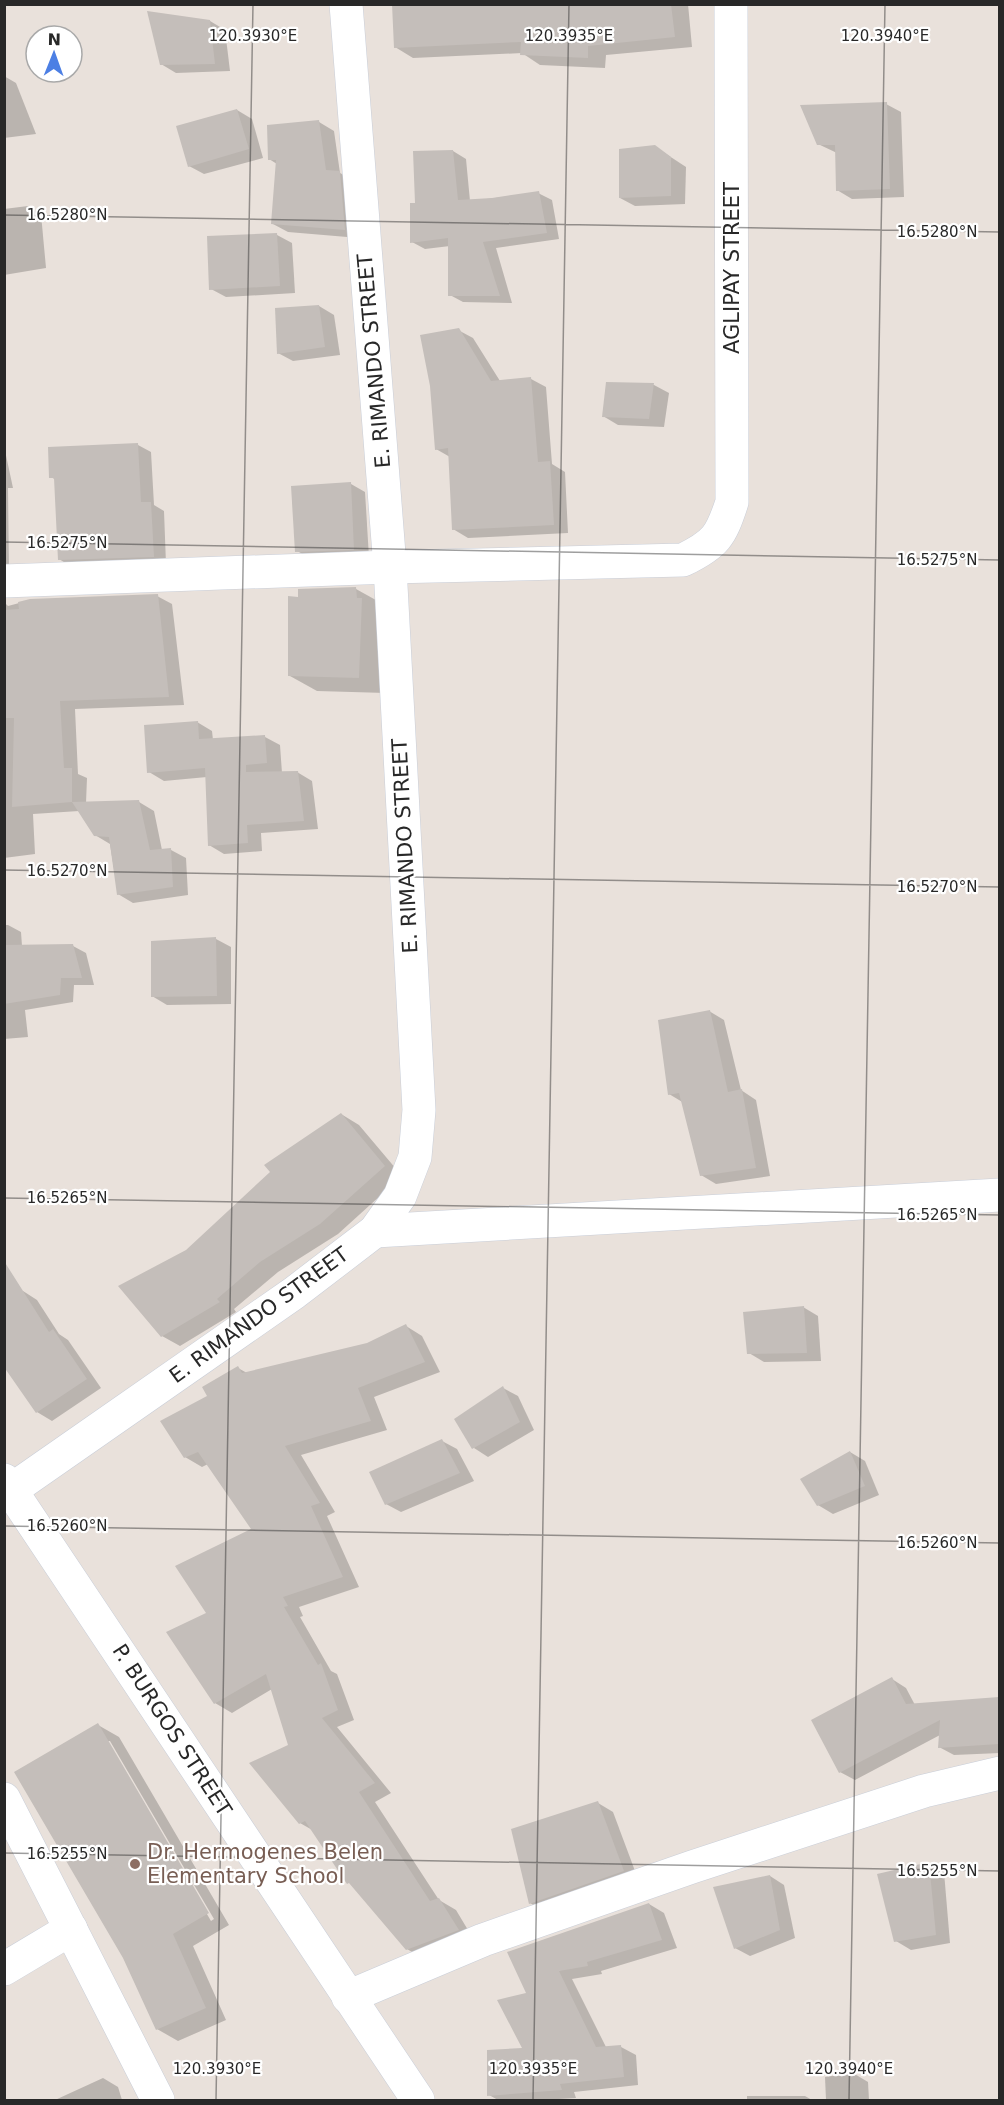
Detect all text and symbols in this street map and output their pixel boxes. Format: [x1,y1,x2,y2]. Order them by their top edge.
north arrow [24,24,84,84]
text: 120.3930°E [209,27,297,45]
text: 120.3935°E [525,27,613,45]
text: 120.3940°E [841,27,929,45]
text: N [47,30,61,49]
street label: AGLIPAY STREET [720,182,744,354]
text: 16.5280°N [27,206,107,224]
text: 16.5280°N [897,223,977,241]
street label: E. RIMANDO STREET [353,253,395,469]
text: 16.5275°N [27,534,107,552]
text: 16.5275°N [897,551,977,569]
street label: E. RIMANDO STREET [387,738,423,954]
text: 16.5270°N [27,862,107,880]
text: 16.5270°N [897,878,977,896]
text: 16.5265°N [27,1189,107,1207]
text: 16.5265°N [897,1206,977,1224]
street label: E. RIMANDO STREET [165,1242,353,1388]
text: 16.5260°N [27,1517,107,1535]
text: 16.5260°N [897,1534,977,1552]
street label: P. BURGOS STREET [107,1640,237,1821]
place label: Dr. Hermogenes Belen Elementary School [147,1840,383,1888]
text: 16.5255°N [27,1845,107,1863]
marker: Dr. Hermogenes Belen Elementary School [128,1857,142,1871]
text: 16.5255°N [897,1862,977,1880]
text: 120.3930°E [173,2060,261,2078]
text: 120.3935°E [489,2060,577,2078]
text: 120.3940°E [805,2060,893,2078]

